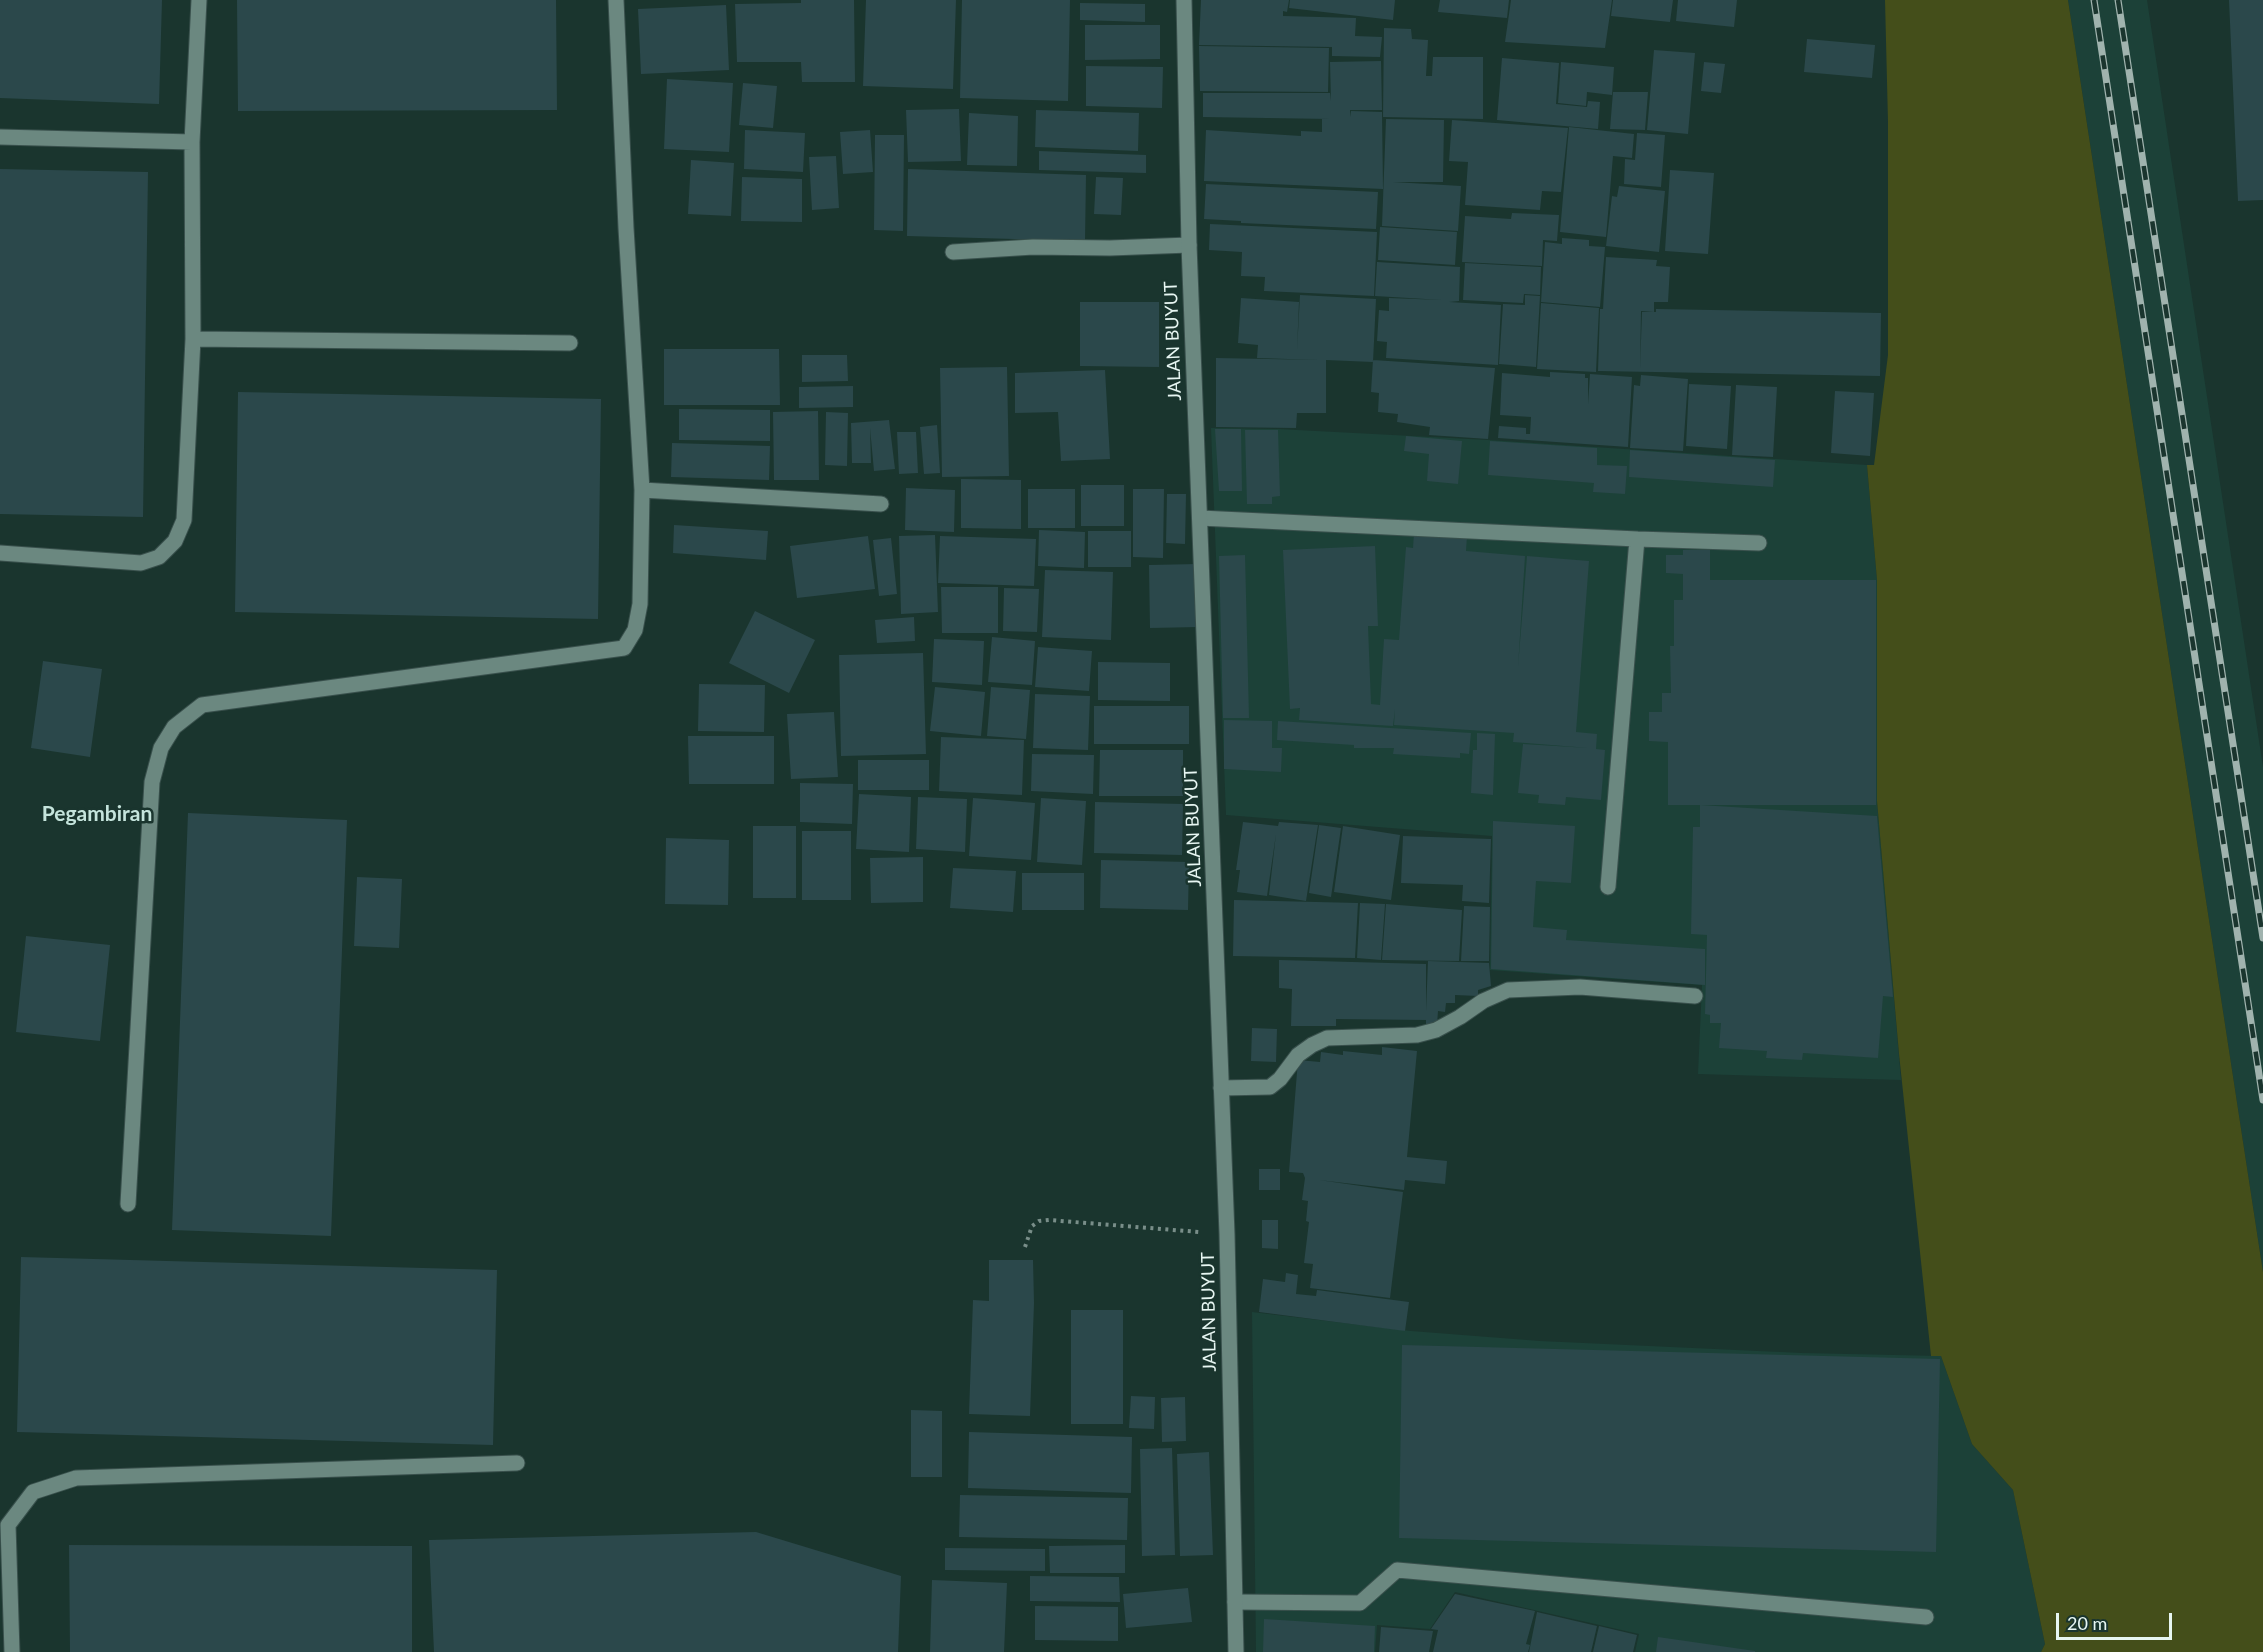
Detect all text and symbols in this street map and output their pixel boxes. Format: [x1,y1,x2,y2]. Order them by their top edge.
street label: JALAN BUYUT [1160,281,1186,401]
street label: JALAN BUYUT [1180,767,1206,887]
district label: Pegambiran [42,801,152,827]
street label: JALAN BUYUT [1197,1252,1221,1372]
scale bar [2059,1601,2174,1639]
text: 20 m [2067,1612,2107,1634]

